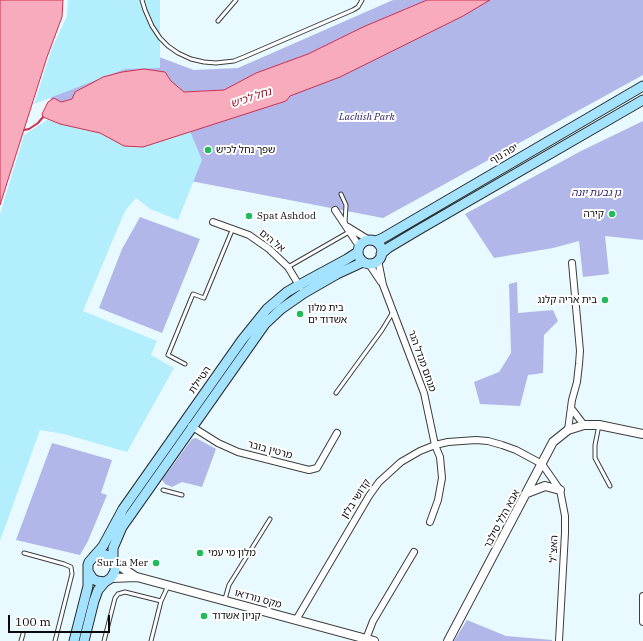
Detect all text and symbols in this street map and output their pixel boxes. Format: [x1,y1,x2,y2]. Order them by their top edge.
water label: נחל לכיש [229,85,273,111]
park label: Lachish Park [339,111,395,123]
street label: יפה נוף [488,141,520,167]
place label: שפך נחל לכיש [216,144,275,156]
marker: שפך נחל לכיש [203,145,213,155]
park label: גן גבעת יונה [571,187,621,199]
place label: קירה [583,208,604,220]
marker: קירה [607,209,617,219]
place label: Spat Ashdod [257,210,316,222]
marker: Spat Ashdod [244,211,254,221]
street label: אל הים [257,227,287,255]
place label: בית אריה קלנג [537,294,597,306]
marker: בית אריה קלנג [600,295,610,305]
place label: בית מלון אשדוד ים [308,302,347,326]
marker: בית מלון אשדוד ים [295,309,305,319]
street label: מנחם מנדל הגר [405,329,439,393]
street label: הטיילת [186,364,214,396]
street label: מרטין בובר [246,438,294,462]
street label: קדושי בלזן [339,477,373,521]
street label: אבא הלל סילבר [482,488,522,550]
street label: האצ"ל [548,535,560,563]
place label: מלון מי עמי [208,547,256,559]
marker: מלון מי עמי [195,548,205,558]
place label: Sur La Mer [97,557,148,569]
marker: Sur La Mer [151,558,161,568]
street label: מקס נורדאו [233,587,283,611]
scale bar [10,607,112,633]
place label: קניון אשדוד [212,610,261,622]
marker: קניון אשדוד [199,611,209,621]
text: 100 m [15,614,51,629]

